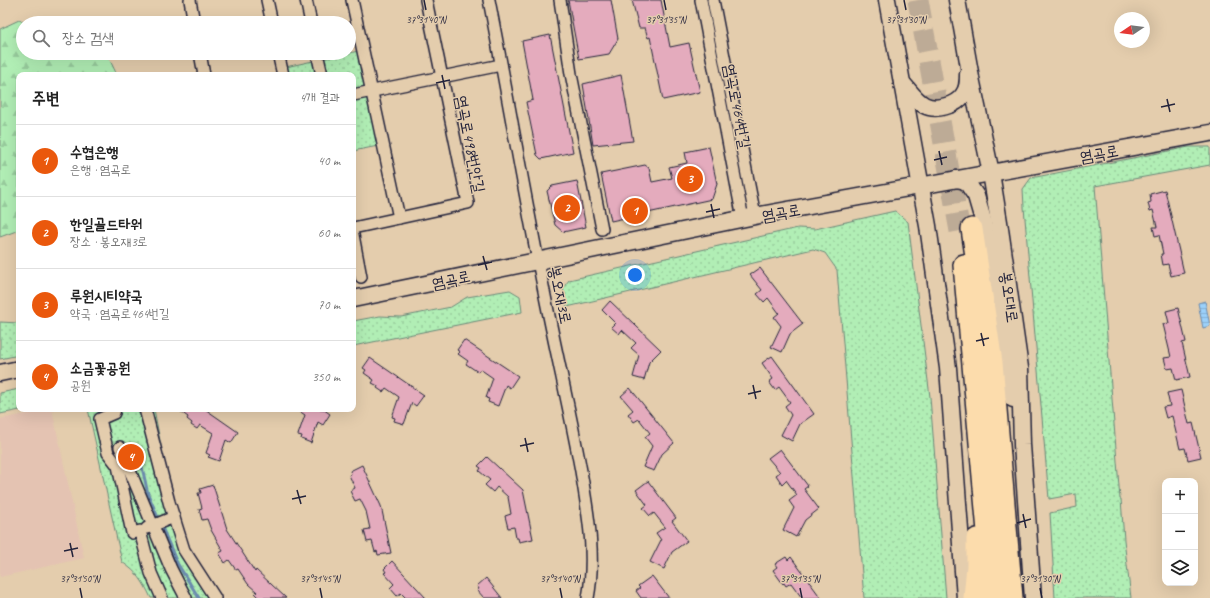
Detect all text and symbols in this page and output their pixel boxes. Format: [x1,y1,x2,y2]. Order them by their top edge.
north arrow [1114,12,1150,48]
text: 37°31'40"N [406,13,448,26]
text: 37°31'35"N [646,13,688,26]
text: 37°31'30"N [886,13,928,26]
search box [16,16,356,60]
icon: search [30,27,52,49]
text: 장소 검색 [62,29,114,48]
street label: 염곡로464번길 [719,62,755,150]
text: 주변 [32,88,59,109]
text: 4개 결과 [300,90,340,106]
street label: 염곡로498번안길 [451,94,489,195]
street label: 염곡로 [1078,141,1120,167]
text: 수협은행 [70,143,118,162]
text: 1 [42,153,48,169]
text: 40 m [318,153,340,169]
text: 은행 · 염곡로 [70,162,131,178]
pin: 3 [677,164,703,194]
pin: 2 [554,193,580,223]
pin: 1 [622,196,648,226]
street label: 염곡로 [760,200,802,226]
text: 한일골드타워 [70,215,142,234]
text: 2 [42,225,48,241]
text: 60 m [318,225,340,241]
text: 장소 · 봉오재3로 [70,234,147,250]
street label: 봉오재3로 [544,264,576,326]
your location [625,265,645,285]
street label: 염곡로 [430,266,472,294]
street label: 봉오대로 [996,270,1022,324]
text: 루원시티약국 [70,287,142,306]
text: 3 [42,297,48,313]
text: 70 m [318,297,340,313]
text: 약국 · 염곡로464번길 [70,306,170,322]
text: 소금꽃공원 [70,359,130,378]
text: 4 [42,369,48,385]
text: 350 m [312,369,340,385]
text: 공원 [70,378,91,394]
pin: 4 [118,442,144,472]
map controls [1162,478,1198,586]
button: + [1162,478,1198,514]
button: − [1162,514,1198,550]
button: layers [1162,550,1198,586]
text: 37°31'50"N [60,572,102,585]
text: 37°31'45"N [300,572,342,585]
text: 37°31'40"N [540,572,582,585]
text: 37°31'35"N [780,572,822,585]
text: 37°31'30"N [1020,572,1062,585]

